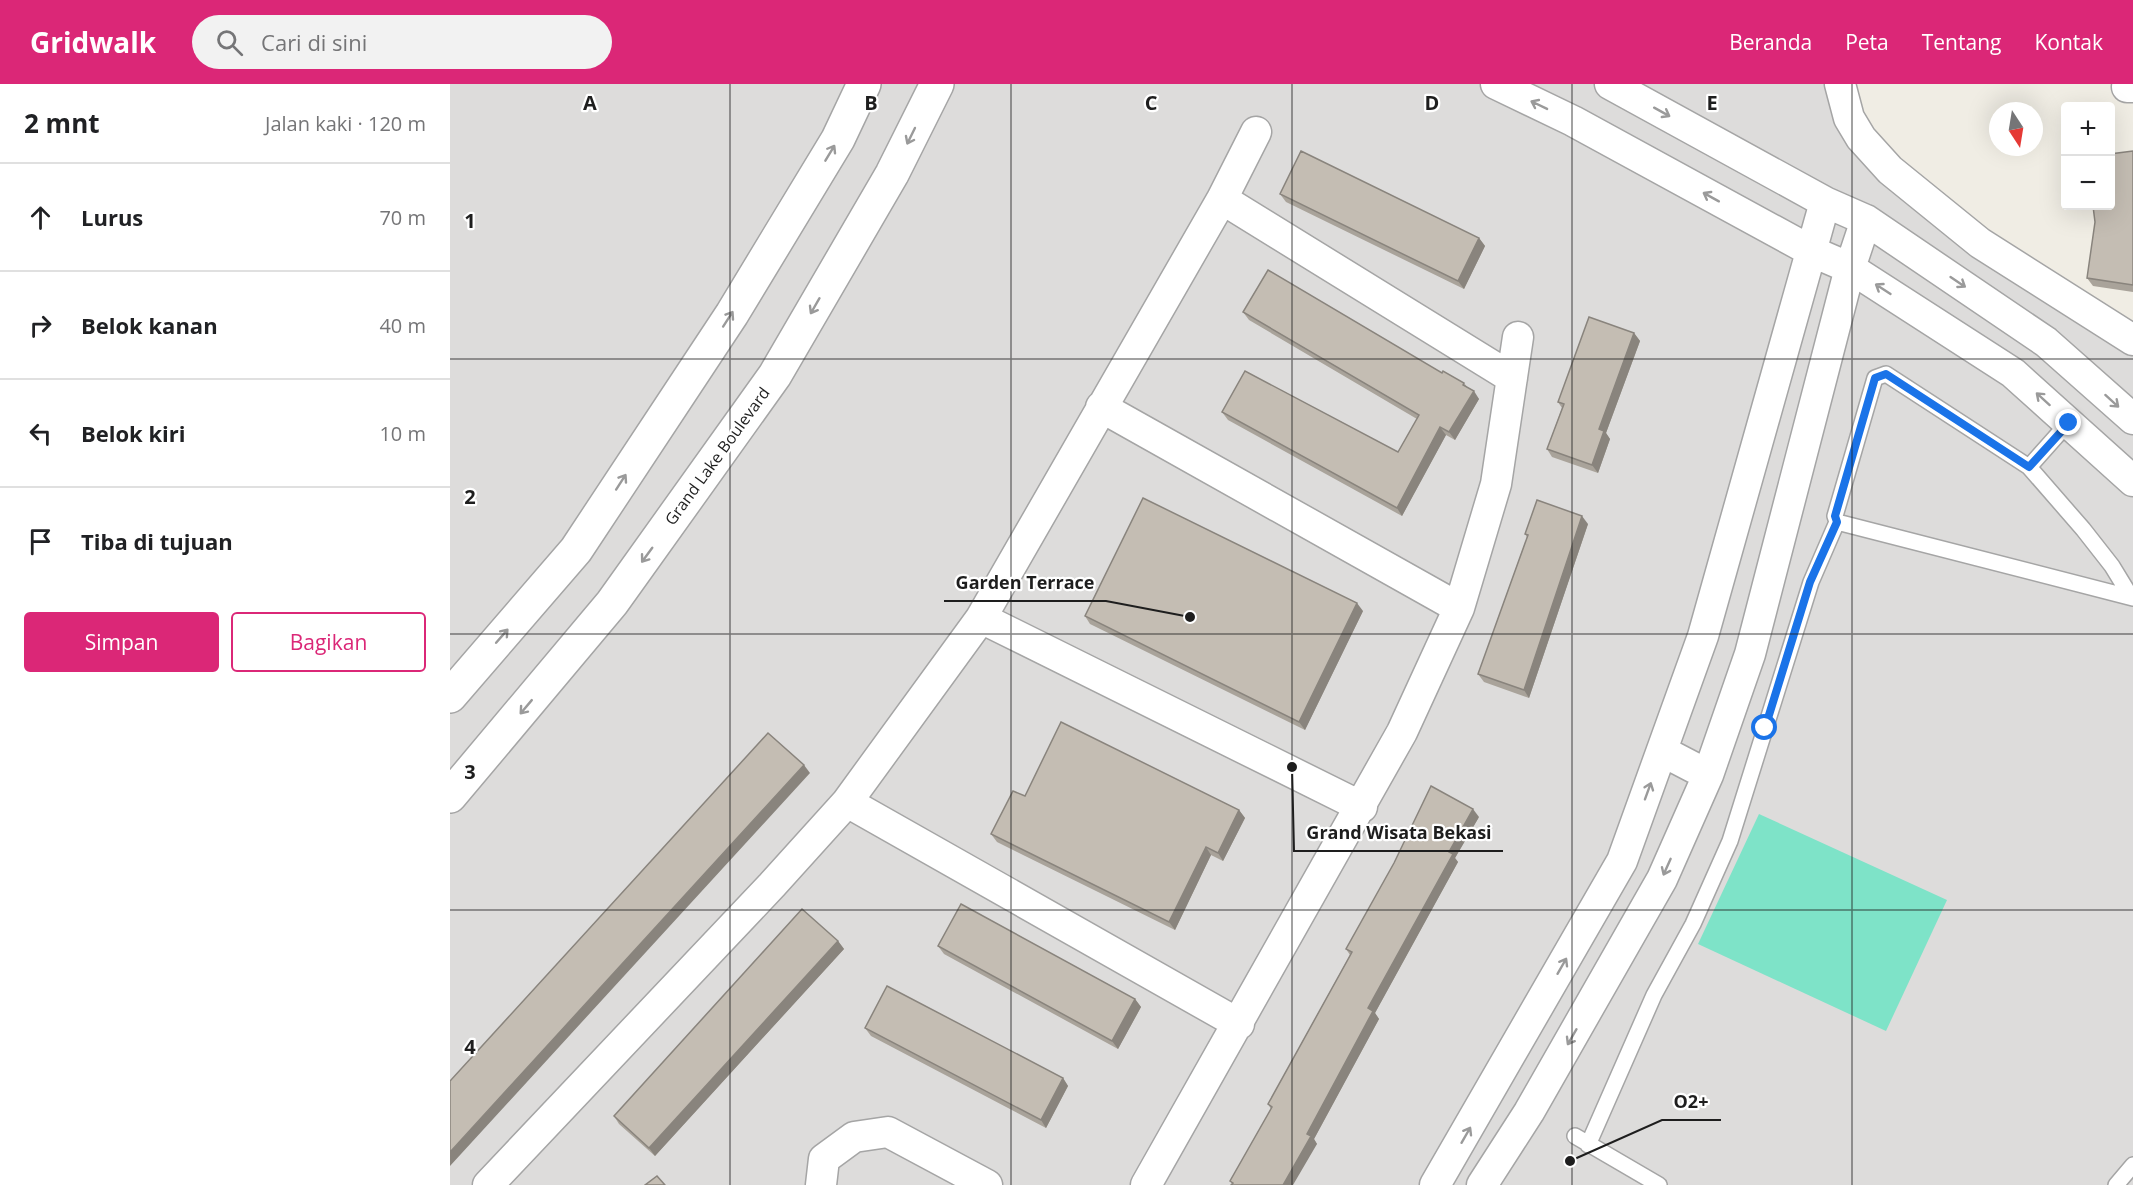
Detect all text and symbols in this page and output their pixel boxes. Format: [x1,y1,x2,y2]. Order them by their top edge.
search box [192,15,612,69]
text: Gridwalk [30,23,156,61]
icon: search [213,26,246,59]
text: Cari di sini [261,27,367,57]
text: Beranda [1729,28,1812,56]
text: Peta [1845,28,1889,56]
text: Tentang [1922,28,2001,56]
text: Kontak [2034,28,2103,56]
text: A [583,89,597,116]
text: B [864,89,878,116]
text: C [1145,89,1158,116]
text: D [1425,89,1439,116]
text: E [1706,89,1718,116]
one-way arrow [1531,99,1549,110]
north arrow [1989,102,2043,156]
map controls [2061,102,2115,210]
button: + [2061,102,2115,156]
text: 2 mnt [24,105,100,141]
one-way arrow [1652,107,1670,118]
text: Jalan kaki · 120 m [265,110,426,137]
one-way arrow [904,127,916,145]
one-way arrow [824,145,836,162]
button: − [2061,156,2115,210]
one-way arrow [1703,191,1720,203]
icon: ahead [24,201,57,234]
text: Lurus [81,202,143,232]
text: 70 m [379,204,426,231]
text: 1 [464,207,476,234]
one-way arrow [1949,276,1965,288]
one-way arrow [1875,283,1892,295]
one-way arrow [809,298,821,315]
icon: right [24,309,57,342]
text: Belok kanan [81,310,218,340]
one-way arrow [722,311,735,328]
text: 40 m [379,312,426,339]
street label: Grand Lake Boulevard [659,383,775,529]
one-way arrow [2036,392,2051,406]
one-way arrow [2104,394,2119,408]
route end [2055,409,2081,435]
icon: left [24,417,57,450]
text: Belok kiri [81,418,186,448]
text: 10 m [379,420,426,447]
one-way arrow [615,474,627,491]
text: 2 [464,483,476,510]
icon: arrive [24,525,57,558]
text: Tiba di tujuan [81,526,233,556]
one-way arrow [641,546,653,562]
callout: Garden Terrace [944,565,1106,601]
text: Garden Terrace [956,570,1094,594]
button: Simpan [24,612,219,672]
button: Bagikan [231,612,426,672]
one-way arrow [495,629,509,644]
one-way arrow [519,699,532,715]
route start [1751,714,1777,740]
text: 3 [464,758,476,785]
one-way arrow [1643,782,1654,801]
callout: Grand Wisata Bekasi [1294,815,1503,851]
text: Grand Wisata Bekasi [1306,820,1492,844]
one-way arrow [1661,857,1673,875]
one-way arrow [1557,958,1569,975]
one-way arrow [1566,1028,1578,1045]
text: 4 [464,1033,476,1060]
callout: O2+ [1662,1084,1721,1120]
text: O2+ [1674,1089,1708,1113]
one-way arrow [1460,1127,1472,1144]

